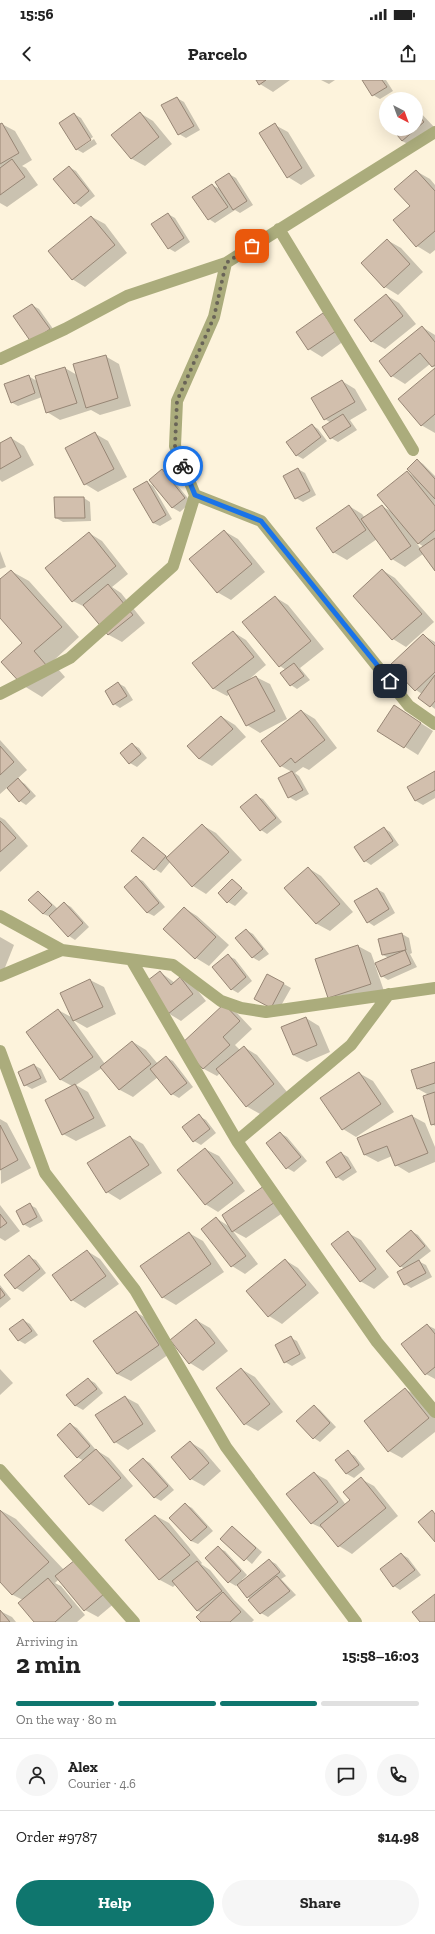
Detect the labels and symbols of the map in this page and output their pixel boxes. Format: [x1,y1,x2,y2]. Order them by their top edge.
north arrow [379,92,423,136]
pin [235,229,269,263]
courier [163,446,203,486]
pin [373,664,407,698]

